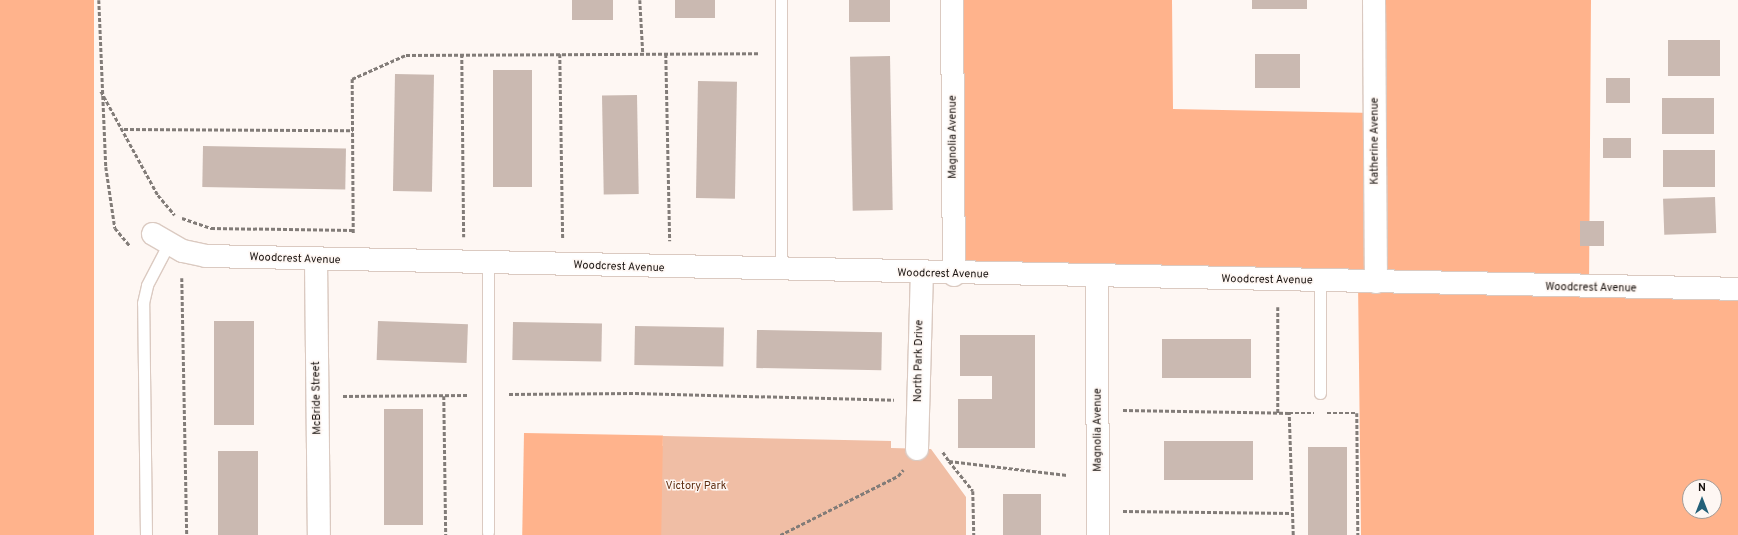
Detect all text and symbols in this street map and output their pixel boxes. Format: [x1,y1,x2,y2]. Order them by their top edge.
street label: Magnolia Avenue [946,95,960,179]
street label: Katherine Avenue [1368,97,1382,185]
street label: Woodcrest Avenue [249,251,341,267]
street label: Woodcrest Avenue [573,259,665,275]
street label: Woodcrest Avenue [897,267,989,281]
street label: Woodcrest Avenue [1221,273,1313,287]
street label: Woodcrest Avenue [1545,281,1637,295]
street label: North Park Drive [912,320,926,402]
street label: McBride Street [310,361,324,435]
street label: Magnolia Avenue [1091,388,1105,472]
park label: Victory Park [666,479,726,493]
north arrow [1682,479,1722,519]
text: N [1698,481,1706,495]

